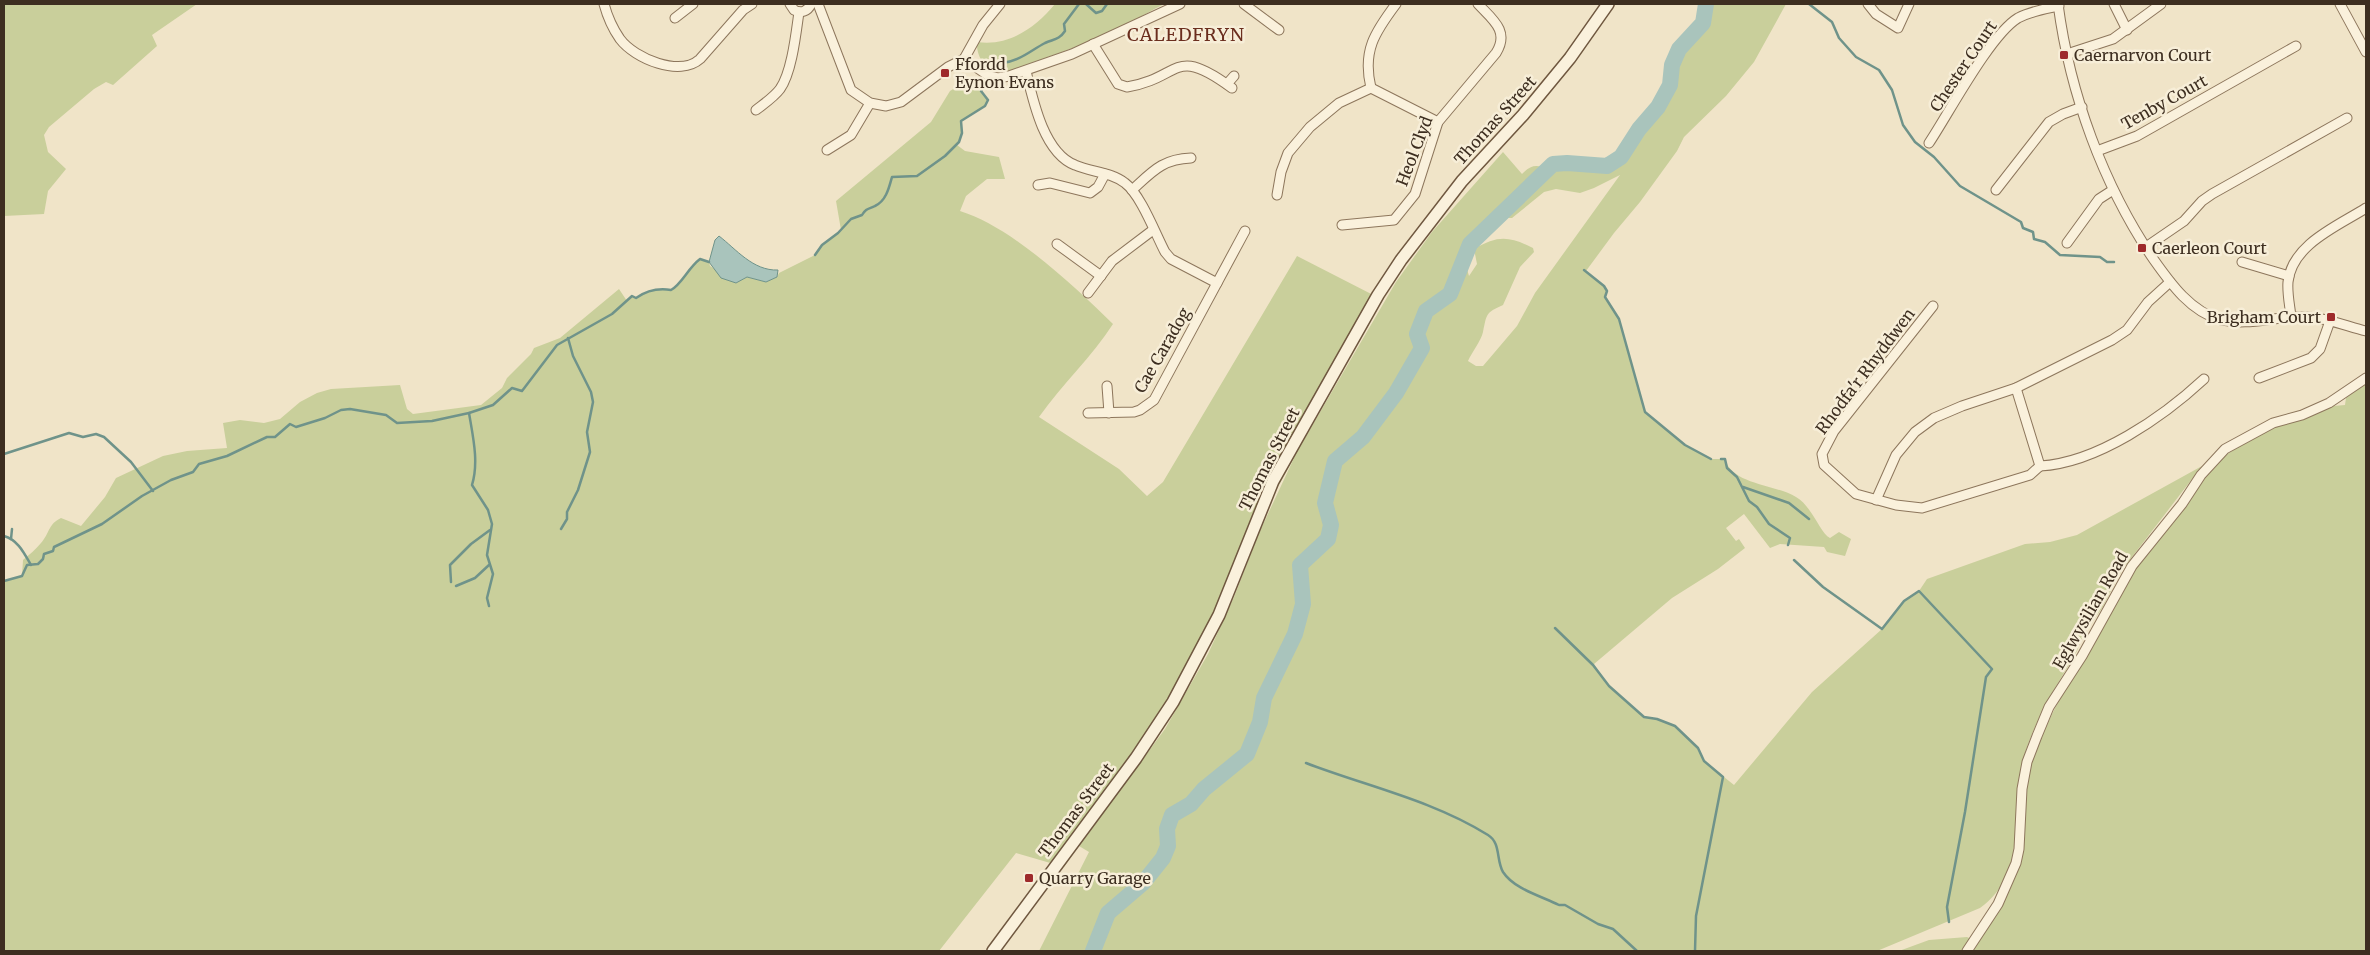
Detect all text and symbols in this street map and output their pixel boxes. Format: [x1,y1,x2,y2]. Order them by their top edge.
street label: Chester Court [1925,16,2001,115]
district label: CALEDFRYN [1127,23,1245,46]
place label: Caernarvon Court [2074,45,2212,65]
marker: Caernarvon Court [2058,49,2070,61]
place label: Ffordd Eynon Evans [955,54,1054,92]
marker: Ffordd Eynon Evans [939,67,951,79]
street label: Tenby Court [2118,70,2211,134]
street label: Thomas Street [1450,71,1541,169]
street label: Heol Clyd [1392,113,1437,189]
place label: Caerleon Court [2152,238,2267,258]
marker: Caerleon Court [2136,242,2148,254]
street label: Cae Caradog [1130,304,1195,396]
street label: Rhodfa'r Rhyddwen [1811,304,1919,438]
place label: Brigham Court [2207,307,2322,327]
marker: Brigham Court [2325,311,2337,323]
street label: Thomas Street [1234,403,1304,514]
street label: Eglwysilian Road [2048,547,2132,672]
street label: Thomas Street [1034,758,1118,861]
place label: Quarry Garage [1039,868,1151,888]
marker: Quarry Garage [1023,872,1035,884]

